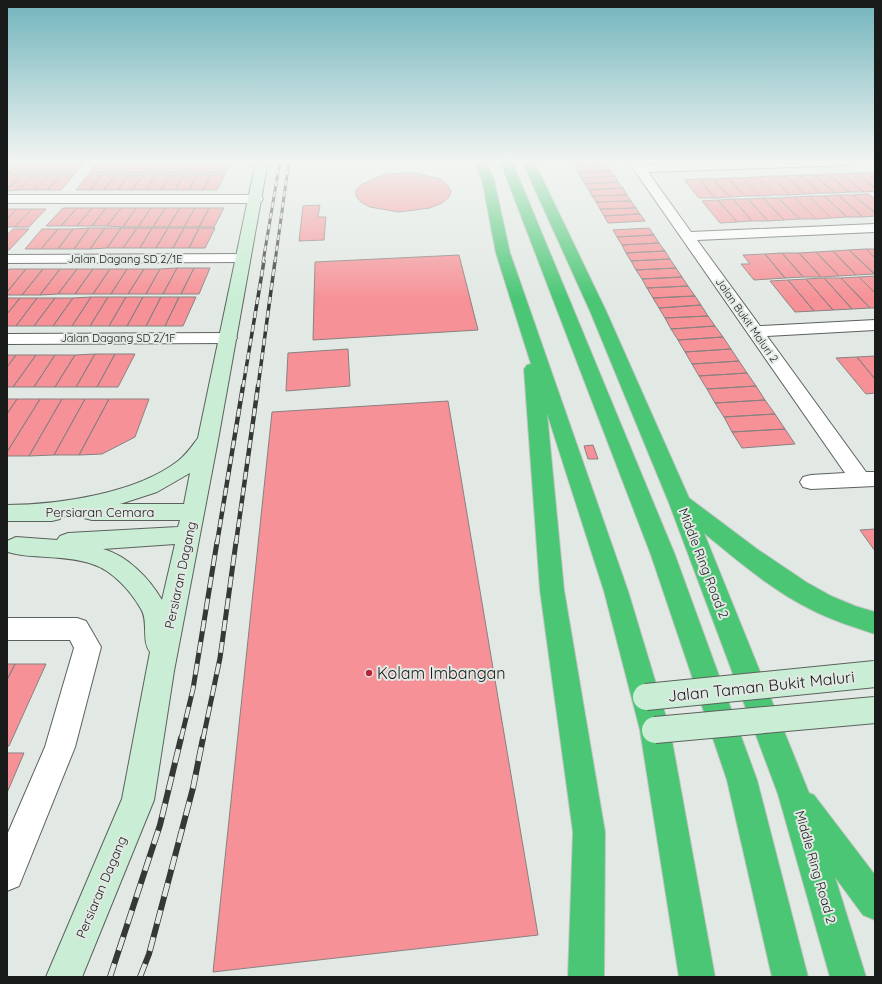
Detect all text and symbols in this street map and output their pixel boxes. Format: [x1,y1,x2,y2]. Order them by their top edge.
street label: Jalan Dagang SD 2/1E [67,252,183,266]
street label: Jalan Bukit Maluri 2 [713,275,781,365]
street label: Jalan Dagang SD 2/1F [60,331,176,345]
street label: Persiaran Cemara [46,504,154,520]
street label: Middle Ring Road 2 [676,506,732,620]
street label: Persiaran Dagang [161,520,199,630]
place label: Kolam Imbangan [377,663,506,683]
street label: Jalan Taman Bukit Maluri [666,666,856,706]
marker: Kolam Imbangan [364,668,374,678]
street label: Middle Ring Road 2 [792,809,840,925]
street label: Persiaran Dagang [72,834,130,940]

